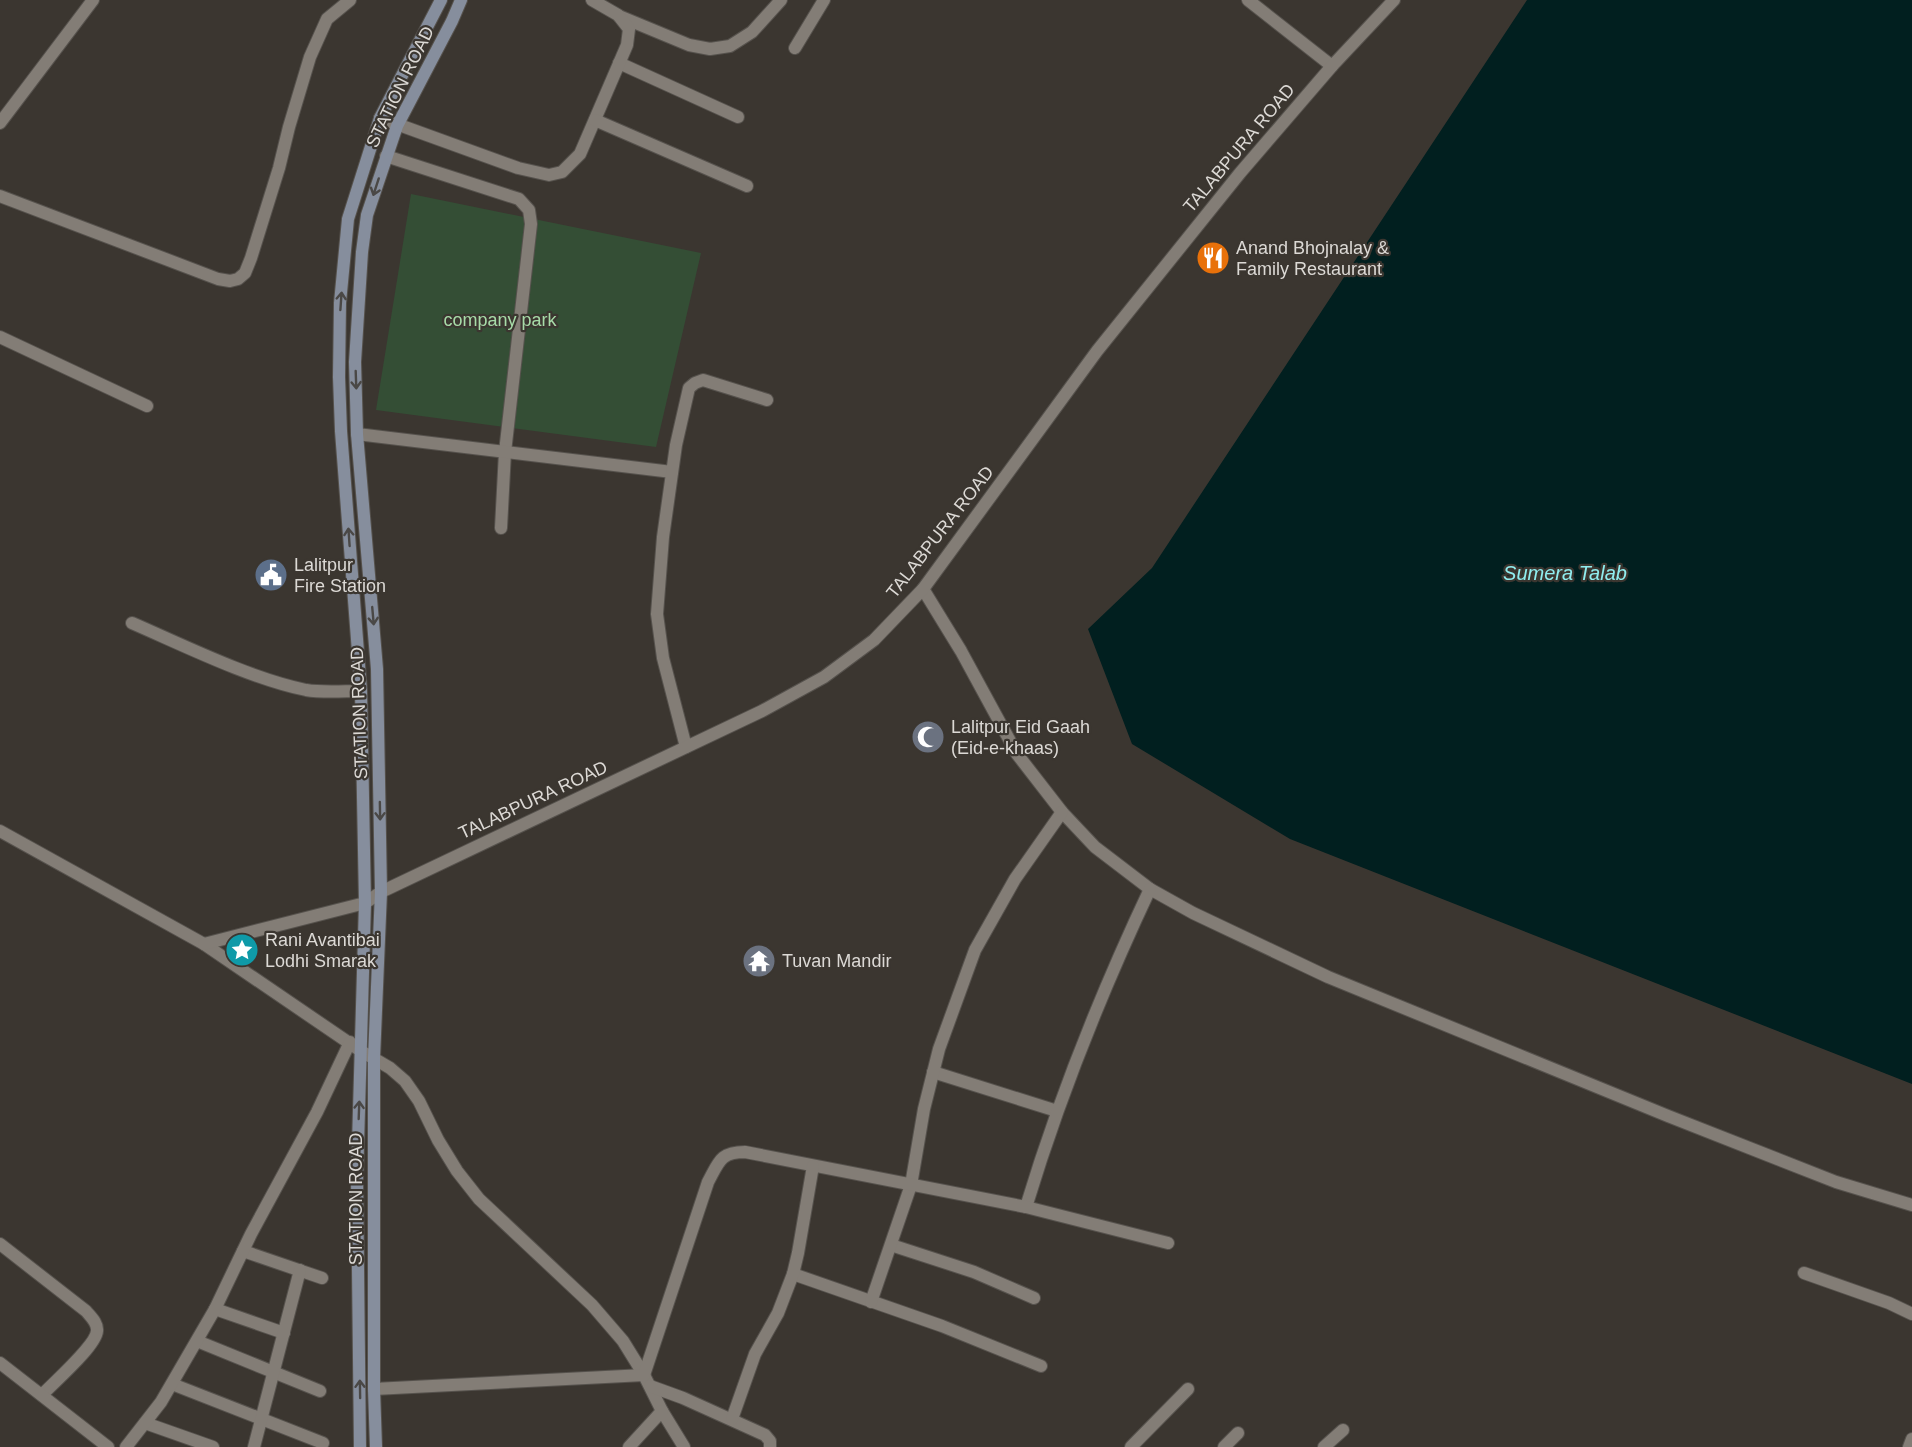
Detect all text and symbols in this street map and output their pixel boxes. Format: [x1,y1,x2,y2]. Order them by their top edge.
street label: STATION ROAD [362,23,438,151]
street label: TALABPURA ROAD [1179,80,1299,216]
one-way arrow [370,177,381,196]
place label: Anand Bhojnalay & Family Restaurant [1236,238,1389,279]
restaurant icon: Anand Bhojnalay & Family Restaurant [1195,240,1231,276]
one-way arrow [335,291,346,311]
park label: company park [443,310,558,330]
one-way arrow [350,369,361,389]
street label: TALABPURA ROAD [882,462,998,602]
one-way arrow [343,528,354,548]
place label: Lalitpur Fire Station [294,555,386,596]
public building icon: Lalitpur Fire Station [253,557,289,593]
water label: Sumera Talab [1503,562,1627,584]
one-way arrow [368,606,379,625]
street label: STATION ROAD [347,647,371,779]
place label: Lalitpur Eid Gaah (Eid-e-khaas) [951,717,1090,758]
mosque icon: Lalitpur Eid Gaah (Eid-e-khaas) [910,719,946,755]
street label: TALABPURA ROAD [455,757,611,843]
one-way arrow [374,800,385,820]
place label: Rani Avantibai Lodhi Smarak [265,930,380,971]
place icon: Rani Avantibai Lodhi Smarak [224,932,260,968]
temple icon: Tuvan Mandir [741,943,777,979]
place label: Tuvan Mandir [782,951,891,971]
one-way arrow [353,1100,365,1120]
street label: STATION ROAD [346,1133,366,1265]
one-way arrow [354,1379,365,1399]

